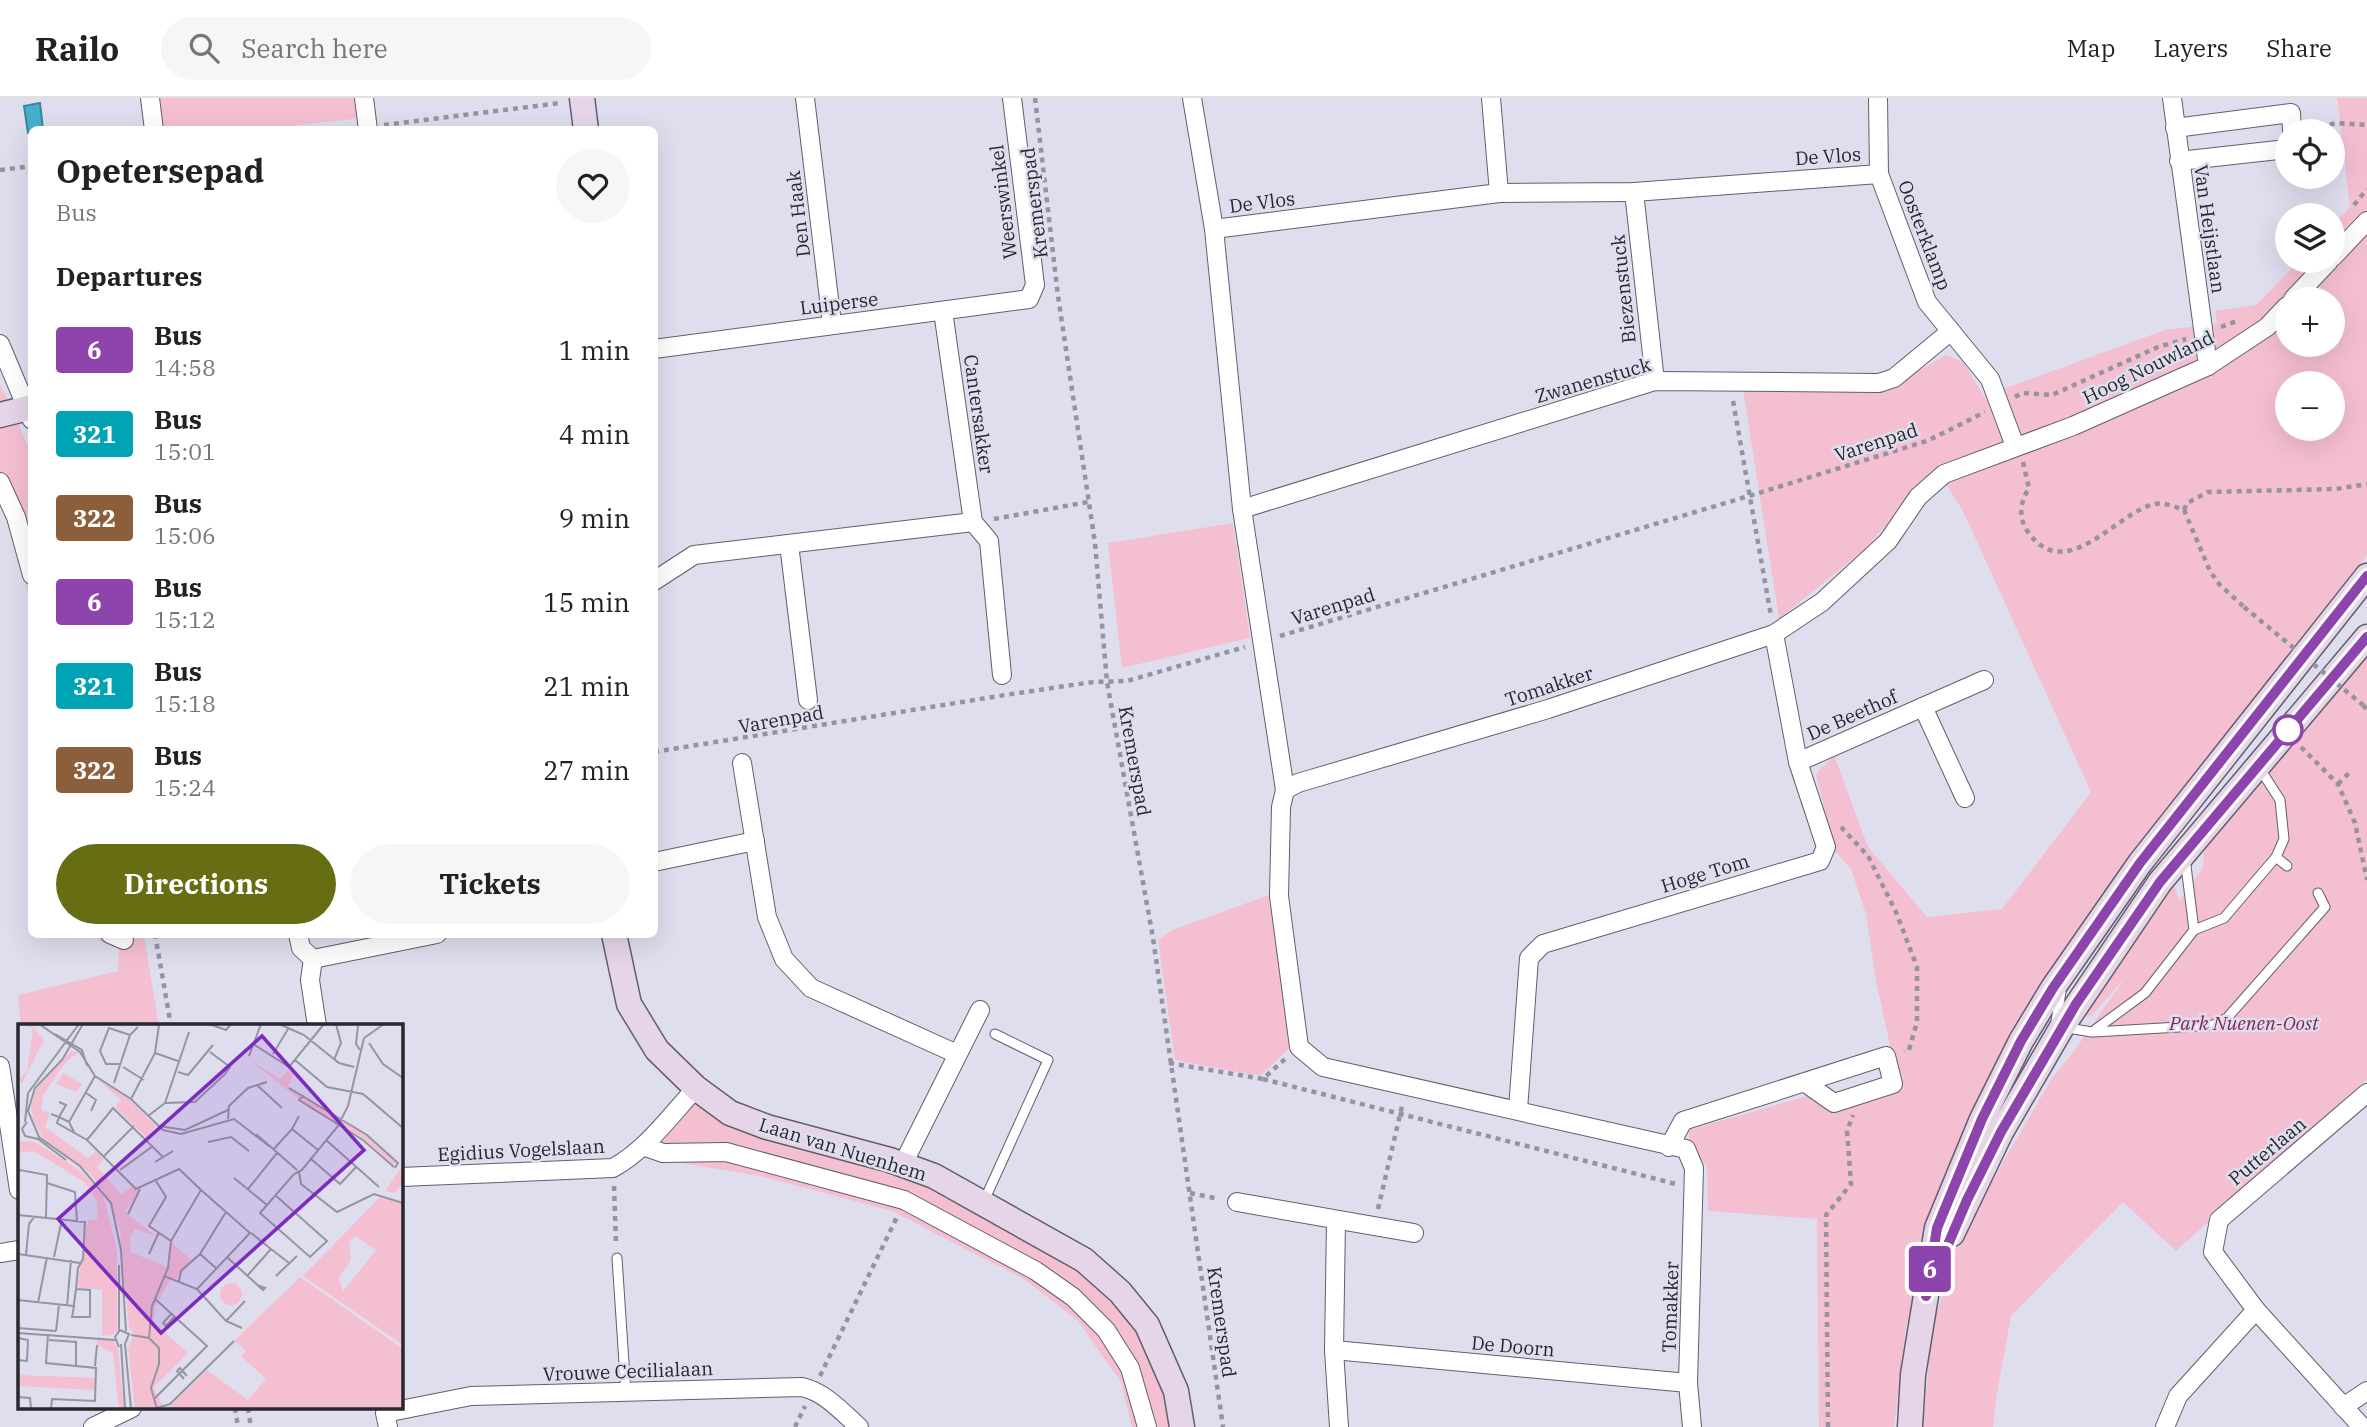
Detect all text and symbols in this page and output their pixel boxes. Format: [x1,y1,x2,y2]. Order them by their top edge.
search box [161,17,651,80]
text: Railo [35,27,119,70]
icon: search [185,29,223,67]
text: Search here [241,31,388,65]
text: Map [2067,32,2115,64]
text: Layers [2153,32,2228,64]
text: Share [2266,32,2332,64]
map controls [2275,119,2345,441]
button: locate [2275,119,2345,189]
street label: De Vlos [1794,142,1862,170]
street label: Weerswinkel [984,143,1022,261]
street label: Kremerspad [1015,146,1053,260]
text: Opetersepad [56,149,264,192]
button: heart [556,149,630,223]
street label: Van Heijstlaan [2189,163,2231,295]
street label: Den Haak [781,169,815,259]
street label: Oosterklamp [1893,177,1957,293]
street label: De Vlos [1228,186,1296,218]
text: Bus [56,197,97,227]
button: layers [2275,203,2345,273]
street label: Biezenstuck [1605,233,1641,345]
text: Departures [56,259,202,293]
street label: Luiperse [798,286,880,320]
button: + [2275,287,2345,357]
text: Bus [154,318,202,352]
street label: Hoog Nouwland [2078,325,2218,409]
text: 1 min [559,333,630,367]
text: 6 [87,334,102,366]
text: 14:58 [154,352,216,382]
street label: Zwanenstuck [1532,352,1654,408]
street label: Cantersakker [959,353,999,476]
button: − [2275,371,2345,441]
text: Bus [154,402,202,436]
text: 4 min [559,417,630,451]
street label: Varenpad [1831,417,1921,467]
text: 321 [73,418,116,450]
text: 15:01 [154,436,216,466]
text: Bus [154,486,202,520]
text: 9 min [559,501,630,535]
text: 322 [73,502,116,534]
text: 15:06 [154,520,216,550]
text: Bus [154,570,202,604]
street label: Varenpad [1288,582,1378,630]
text: 15 min [543,585,630,619]
text: 6 [87,586,102,618]
text: 15:12 [154,604,216,634]
text: Bus [154,654,202,688]
street label: Tomakker [1502,660,1597,712]
text: 21 min [543,669,630,703]
text: 321 [73,670,116,702]
street label: De Beethof [1803,684,1902,746]
text: 15:18 [154,688,216,718]
street label: Varenpad [736,700,826,738]
street label: Kremerspad [1113,704,1157,818]
unlabelled marker [2273,715,2303,745]
text: Bus [154,738,202,772]
text: 27 min [543,753,630,787]
text: 322 [73,754,116,786]
text: 15:24 [154,772,216,802]
button: Directions [56,844,336,924]
button: Tickets [350,844,630,924]
street label: Hoge Tom [1658,848,1752,898]
park label: Park Nuenen-Oost [2168,1011,2320,1035]
inset map [18,1024,402,1410]
street label: Laan van Nuenhem [756,1112,930,1186]
street label: Putterlaan [2223,1112,2311,1190]
street label: Egidius Vogelslaan [437,1134,605,1166]
line badge: 6 [1907,1246,1953,1292]
text: 6 [1923,1253,1937,1285]
street label: Tomakker [1656,1260,1684,1353]
street label: Kremerspad [1202,1265,1242,1379]
street label: De Doorn [1470,1330,1556,1362]
street label: Vrouwe Cecilialaan [542,1356,714,1386]

